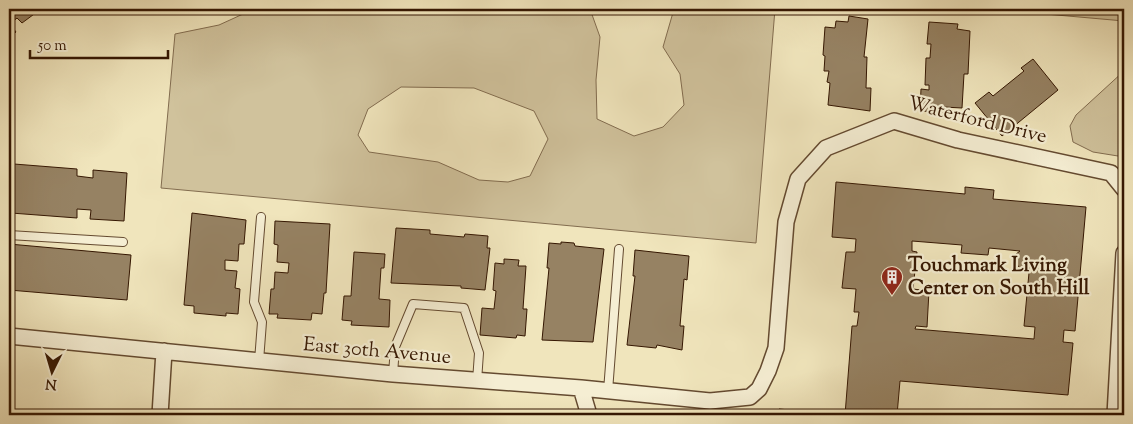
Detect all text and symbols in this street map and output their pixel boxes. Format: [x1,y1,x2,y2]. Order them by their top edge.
scale bar [30,28,168,60]
text: 50 m [37,36,67,57]
street label: Waterford Drive [904,90,1050,152]
place label: Touchmark Living Center on South Hill [908,252,1090,304]
building icon: Touchmark Living Center on South Hill [880,265,904,296]
street label: East 30th Avenue [302,331,452,373]
north arrow [28,346,78,396]
text: N [45,373,57,393]

